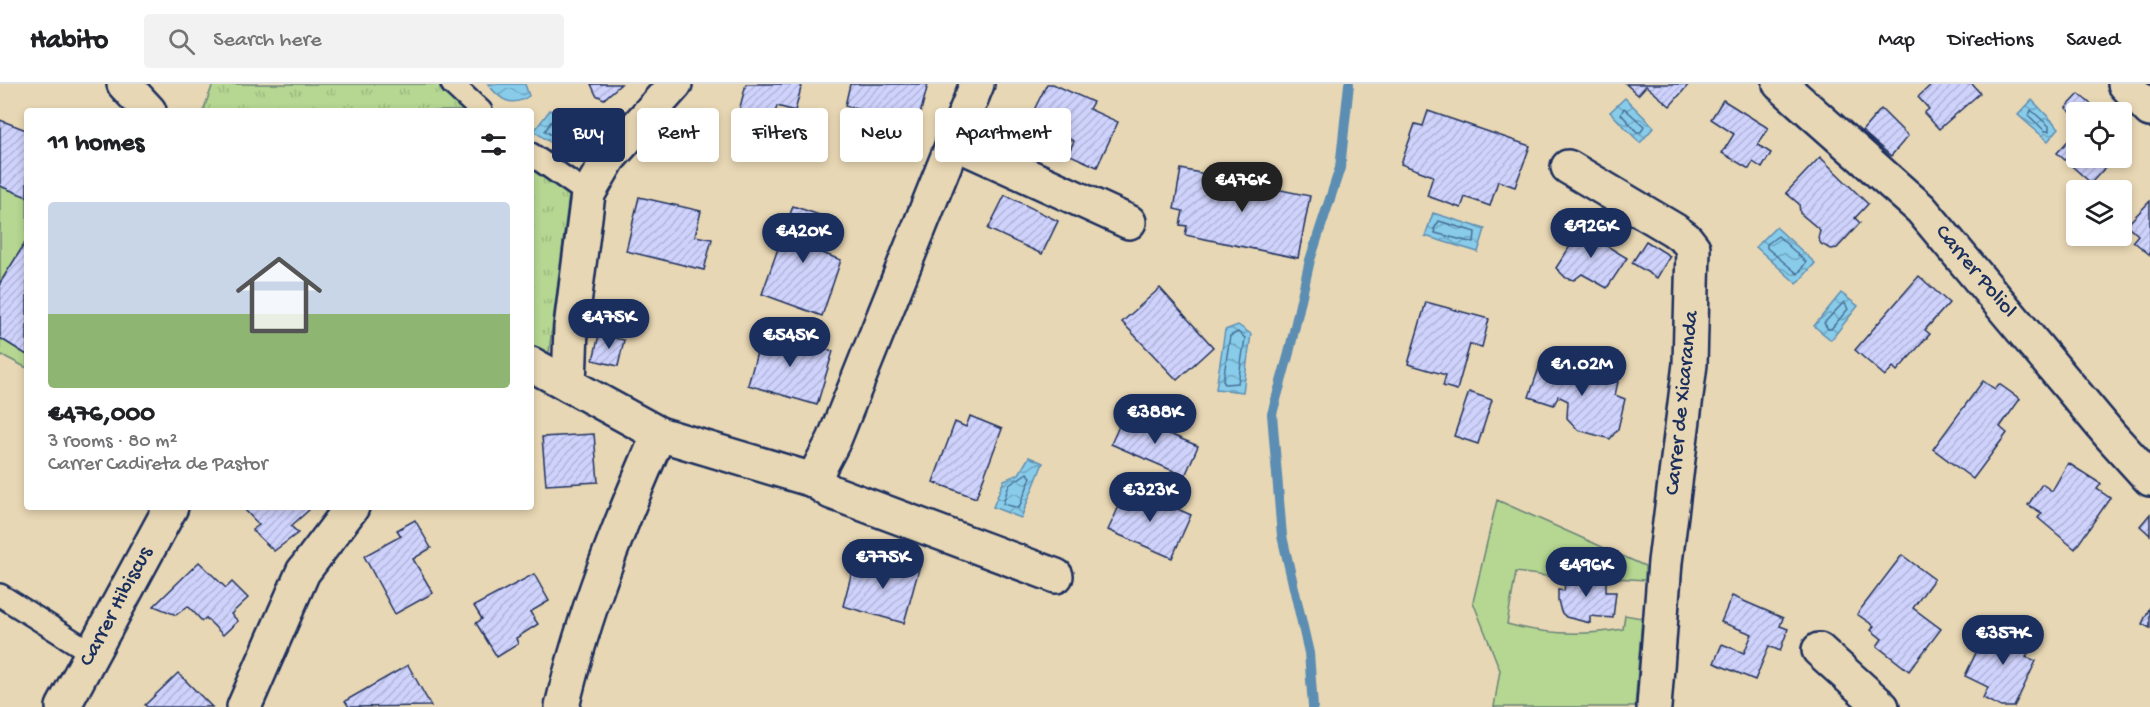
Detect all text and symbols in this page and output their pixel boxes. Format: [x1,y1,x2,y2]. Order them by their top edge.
search box [144,14,564,68]
text: Habito [30,25,108,58]
icon: search [165,25,198,58]
text: Search here [213,28,322,54]
text: Map [1878,29,1915,54]
text: Directions [1948,29,2033,54]
text: Saved [2066,29,2120,54]
map controls [2066,102,2132,246]
button: locate [2066,102,2132,168]
chip: Buy [552,108,625,162]
chip: Rent [637,108,719,162]
chip: Filters [731,108,828,162]
chip: New [840,108,923,162]
chip: Apartment [935,108,1071,162]
icon: filters [477,128,510,161]
text: 11 homes [48,129,144,160]
pin: €476K [1200,162,1284,213]
text: €476K [1216,170,1268,193]
button: layers [2066,180,2132,246]
pin: €926K [1549,208,1633,259]
pin: €420K [761,213,845,264]
text: €926K [1565,216,1617,239]
street label: Carrer Poliol [1929,220,2022,324]
text: €420K [776,221,830,244]
icon: home [225,241,333,349]
pin: €475K [567,299,651,350]
text: €475K [582,307,636,330]
street label: Carrer de Xicaranda [1660,309,1706,496]
pin: €545K [748,317,832,368]
text: €545K [763,325,817,348]
pin: €1.02M [1533,346,1631,397]
text: €1.02M [1551,354,1613,377]
pin: €388K [1113,394,1197,445]
text: €476,000 [48,400,155,431]
text: €388K [1127,402,1183,425]
text: 3 rooms · 80 m² [48,431,177,454]
text: Carrer Cadireta de Pastor [48,454,268,477]
pin: €323K [1108,472,1192,523]
text: €323K [1123,480,1177,503]
pin: €775K [841,539,925,590]
street label: Carrer Hibiscus [75,542,160,671]
text: €775K [856,547,910,570]
pin: €496K [1544,547,1628,598]
text: €496K [1560,555,1612,578]
pin: €357K [1961,615,2045,666]
text: €357K [1976,623,2030,646]

